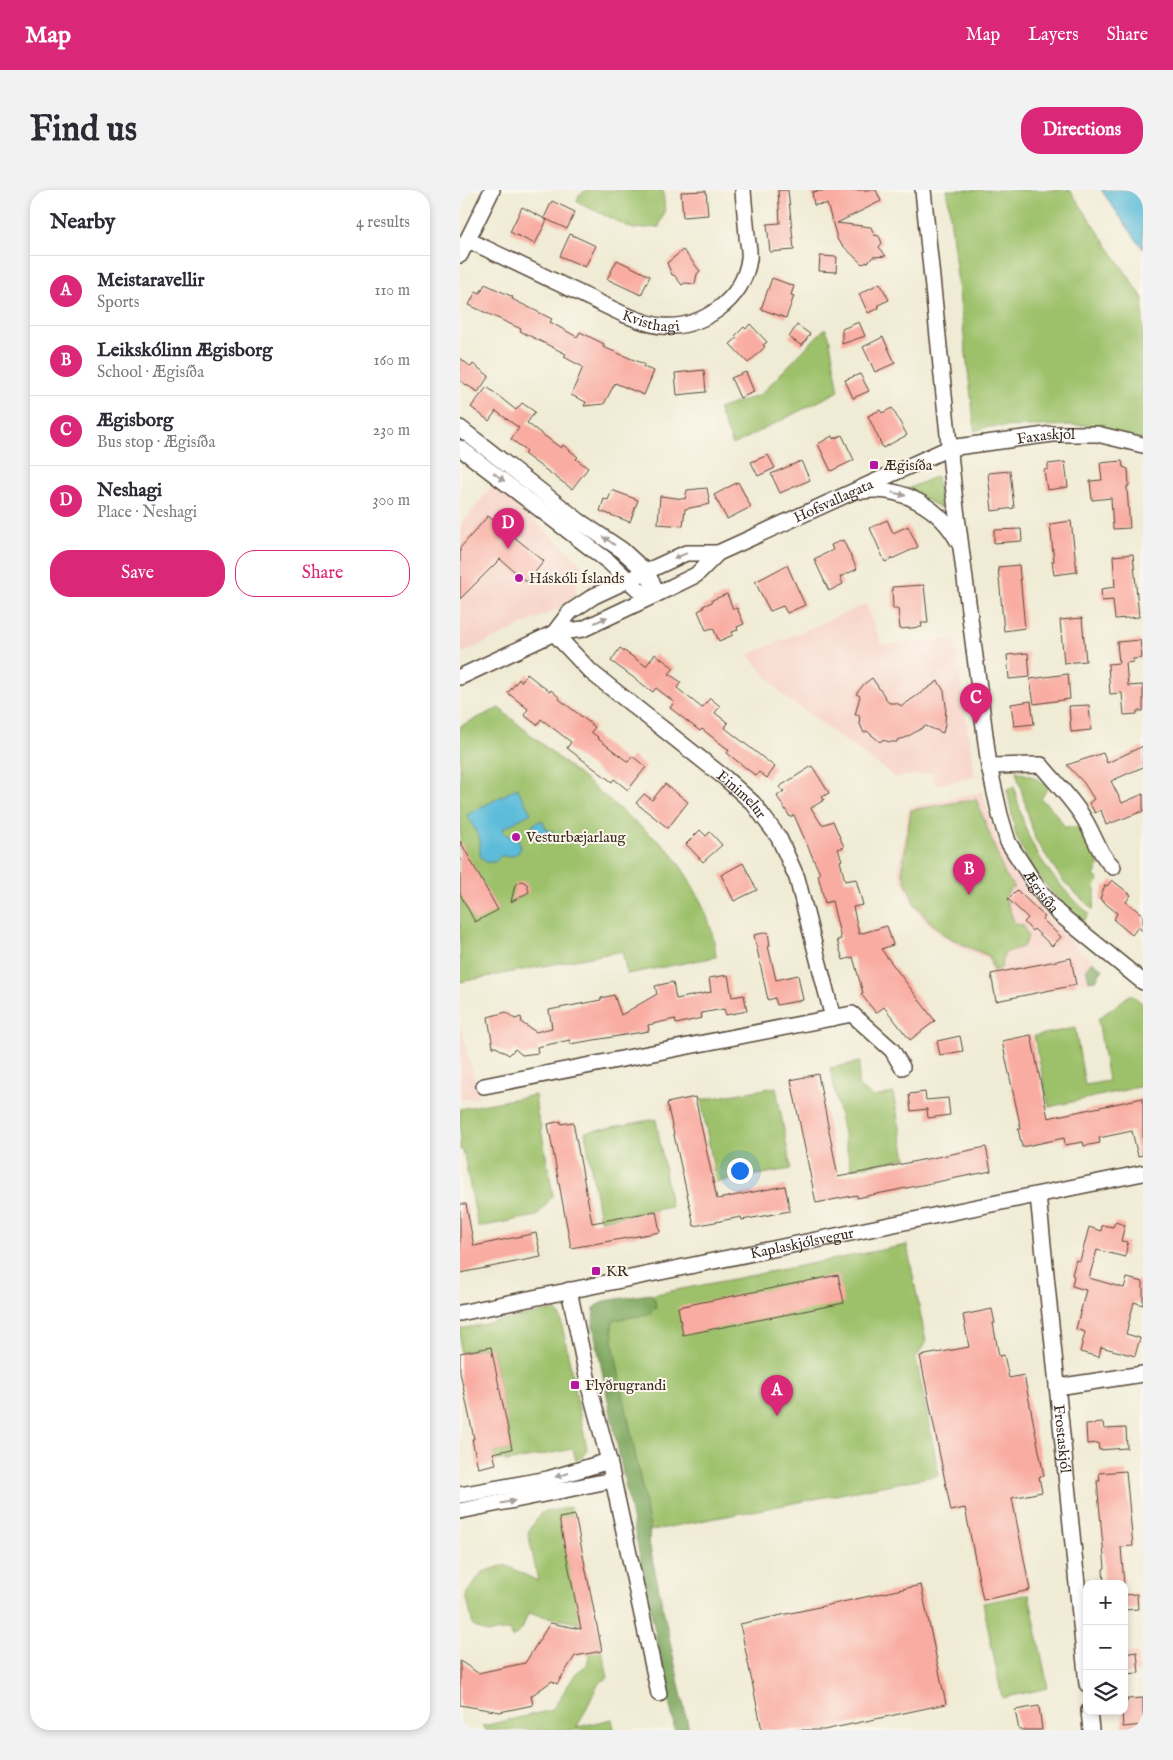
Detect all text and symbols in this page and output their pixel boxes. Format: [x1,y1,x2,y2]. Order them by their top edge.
text: Map [25,20,71,51]
text: Map [966,24,1000,47]
text: Layers [1028,24,1079,47]
text: Share [1107,24,1148,47]
button: Directions [1021,107,1143,154]
text: Find us [30,108,137,153]
text: Nearby [50,209,115,236]
text: 4 results [356,213,410,233]
text: Meistaravellir [97,269,204,293]
text: A [61,281,71,301]
text: 110 m [374,281,410,301]
text: Sports [97,293,139,313]
street label: Kvisthagi [620,306,681,336]
text: Leikskólinn Ægisborg [97,339,272,363]
text: B [61,351,71,371]
text: 160 m [374,351,410,371]
text: School · Ægisíða [97,363,204,383]
text: Ægisborg [97,409,173,433]
text: C [60,421,72,441]
text: 230 m [373,421,410,441]
street label: Faxaskjól [1016,425,1076,449]
text: Bus stop · Ægisíða [97,433,215,453]
place label: Ægisíða [883,456,933,475]
marker: Ægisíða [868,459,880,471]
one-way arrow [492,472,506,482]
street label: Hofsvallagata [791,475,877,527]
text: Neshagi [97,479,162,503]
one-way arrow [891,490,906,498]
text: D [60,491,72,511]
text: 300 m [372,491,410,511]
text: Place · Neshagi [97,503,197,523]
pin: D [492,508,524,549]
one-way arrow [602,536,615,546]
button: Save [50,550,225,597]
button: Share [235,550,410,597]
one-way arrow [672,552,687,560]
place label: Háskóli Íslands [529,569,625,588]
marker: Háskóli Íslands [513,572,525,584]
one-way arrow [594,616,608,624]
pin: C [960,683,992,724]
street label: Einimelur [713,766,771,823]
place label: Vesturbæjarlaug [525,828,626,847]
marker: Vesturbæjarlaug [510,831,522,843]
pin: B [953,854,985,895]
street label: Ægisíða [1018,866,1063,917]
your location [727,1158,753,1184]
street label: Kaplaskjólsvegur [749,1223,856,1263]
place label: KR [606,1262,629,1281]
marker: KR [590,1265,602,1277]
pin: A [761,1375,793,1416]
place label: Flyðrugrandi [585,1376,666,1395]
marker: Flyðrugrandi [569,1379,581,1391]
street label: Frostaskjól [1049,1404,1075,1475]
one-way arrow [555,1471,570,1479]
one-way arrow [500,1498,515,1506]
map controls [1083,1580,1128,1715]
button: + [1083,1580,1128,1625]
button: − [1083,1625,1128,1670]
button: layers [1083,1670,1128,1715]

